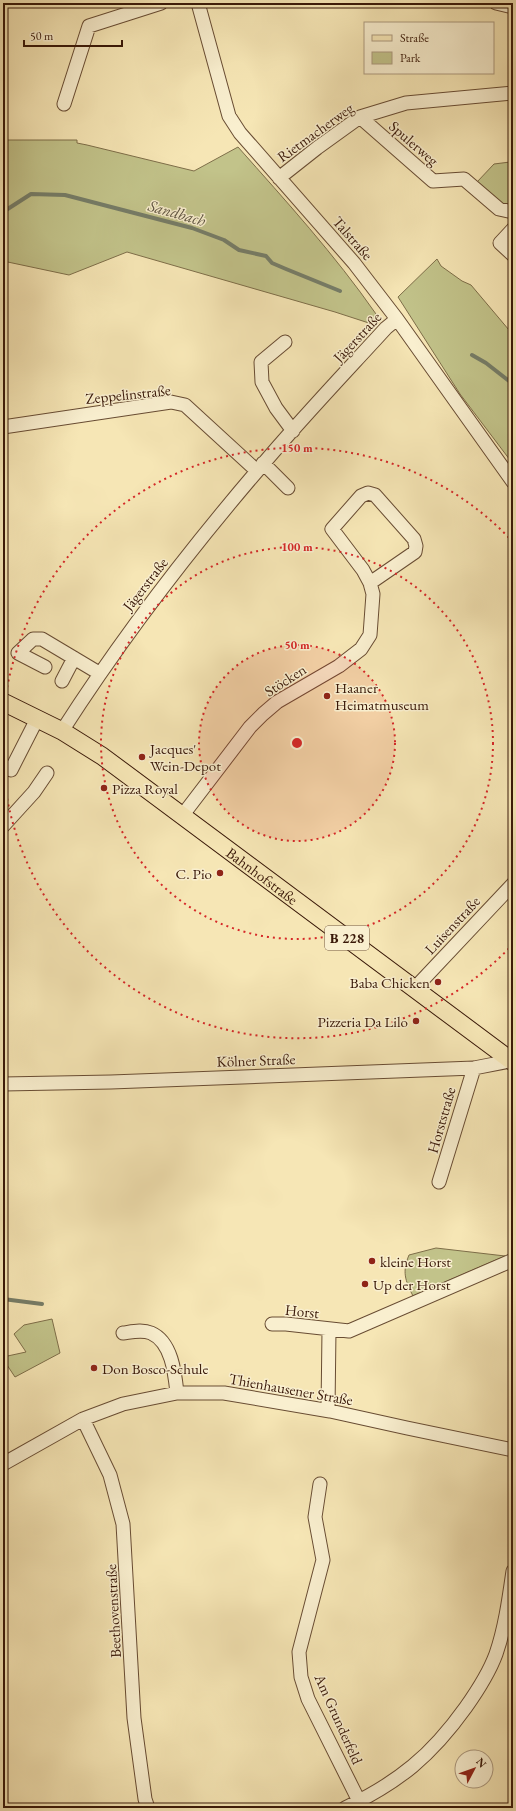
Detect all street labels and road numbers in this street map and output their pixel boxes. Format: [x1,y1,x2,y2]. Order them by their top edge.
street label: Rietmacherweg [273,98,357,166]
street label: Spulerweg [385,116,443,170]
street label: Talstraße [329,212,377,264]
street label: Jägerstraße [327,308,385,368]
street label: Zeppelinstraße [84,380,172,408]
street label: Jägerstraße [117,553,172,616]
street label: Stöcken [261,659,310,701]
street label: Bahnhofstraße [223,843,302,908]
street label: Luisenstraße [420,892,484,958]
road number: B 228 [325,926,369,950]
street label: Kölner Straße [216,1049,296,1071]
street label: Horststraße [422,1085,460,1155]
street label: Horst [284,1300,320,1322]
street label: Thienhausener Straße [228,1369,355,1409]
street label: Beethovenstraße [101,1563,125,1658]
street label: Am Grunderfeld [310,1670,368,1767]

